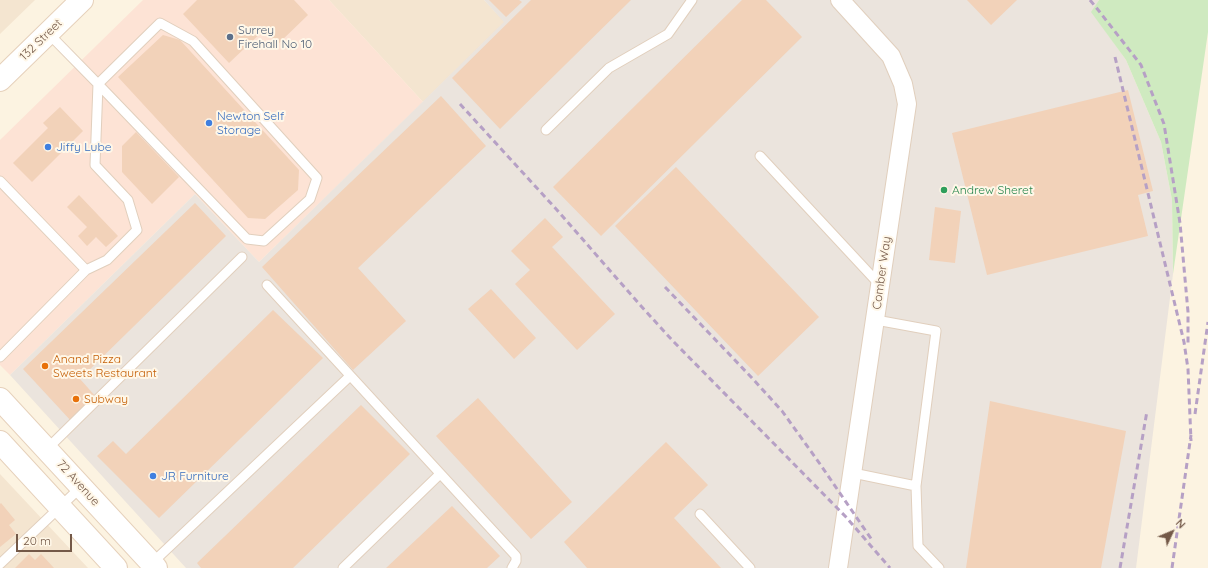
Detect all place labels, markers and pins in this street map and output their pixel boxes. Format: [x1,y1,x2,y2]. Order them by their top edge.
place label: Surrey Firehall No 10 [238,23,312,51]
marker: Surrey Firehall No 10 [225,32,235,42]
place label: Newton Self Storage [217,109,284,137]
marker: Newton Self Storage [204,118,214,128]
place label: Jiffy Lube [56,140,111,154]
marker: Jiffy Lube [43,142,53,152]
place label: Andrew Sheret [952,183,1033,197]
marker: Andrew Sheret [939,185,949,195]
place label: Anand Pizza Sweets Restaurant [53,352,157,380]
marker: Anand Pizza Sweets Restaurant [40,361,50,371]
place label: Subway [84,392,128,406]
marker: Subway [71,394,81,404]
place label: JR Furniture [161,469,229,483]
marker: JR Furniture [148,471,158,481]

